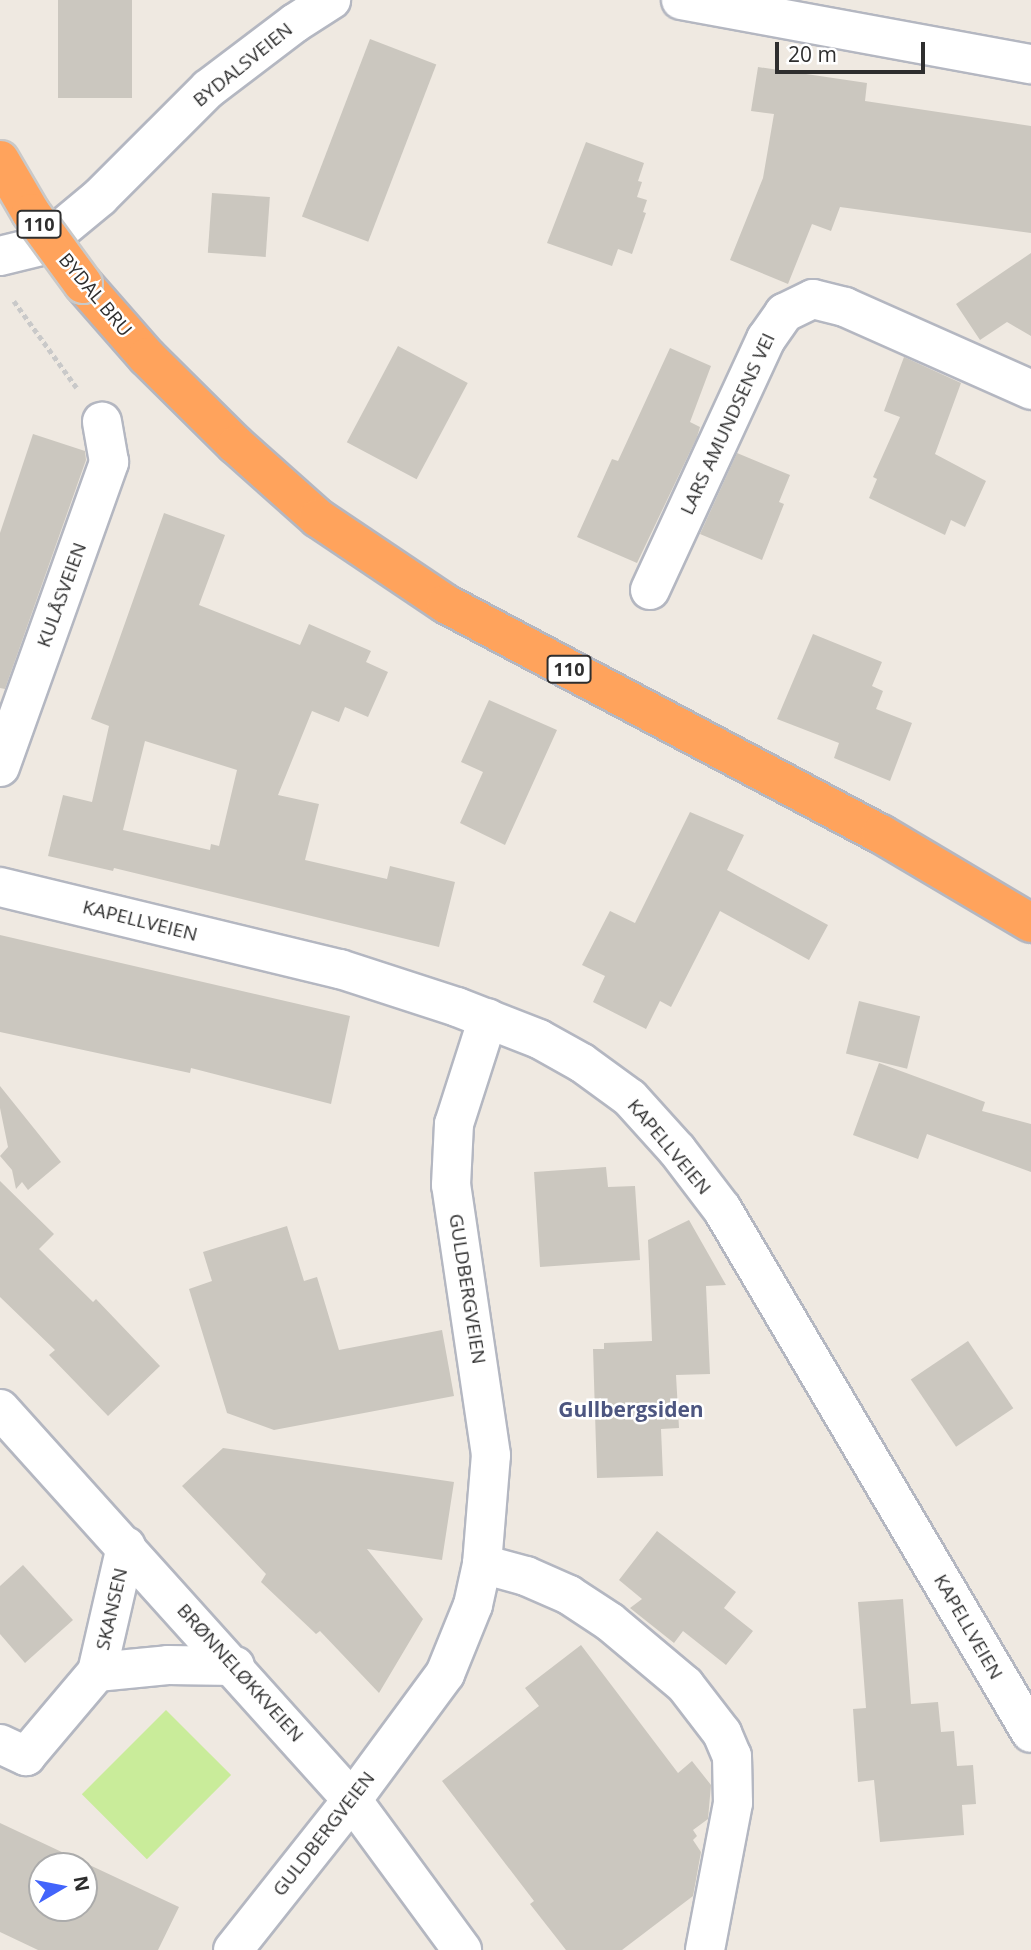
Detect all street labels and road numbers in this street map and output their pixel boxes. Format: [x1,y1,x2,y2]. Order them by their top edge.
street label: BYDALSVEIEN [189,18,297,112]
road number: 110 [16,210,62,238]
street label: BYDAL BRU [54,249,136,341]
street label: LARS AMUNDSENS VEI [676,330,780,518]
street label: KULÅSVEIEN [32,539,92,651]
road number: 110 [546,654,592,684]
street label: KAPELLVEIEN [80,896,200,946]
street label: KAPELLVEIEN [622,1095,716,1199]
street label: GULDBERGVEIEN [444,1212,490,1366]
street label: SKANSEN [91,1566,133,1652]
street label: KAPELLVEIEN [929,1570,1007,1684]
street label: BRØNNELØKKVEIEN [172,1599,308,1747]
street label: GULDBERGVEIEN [268,1767,380,1901]

